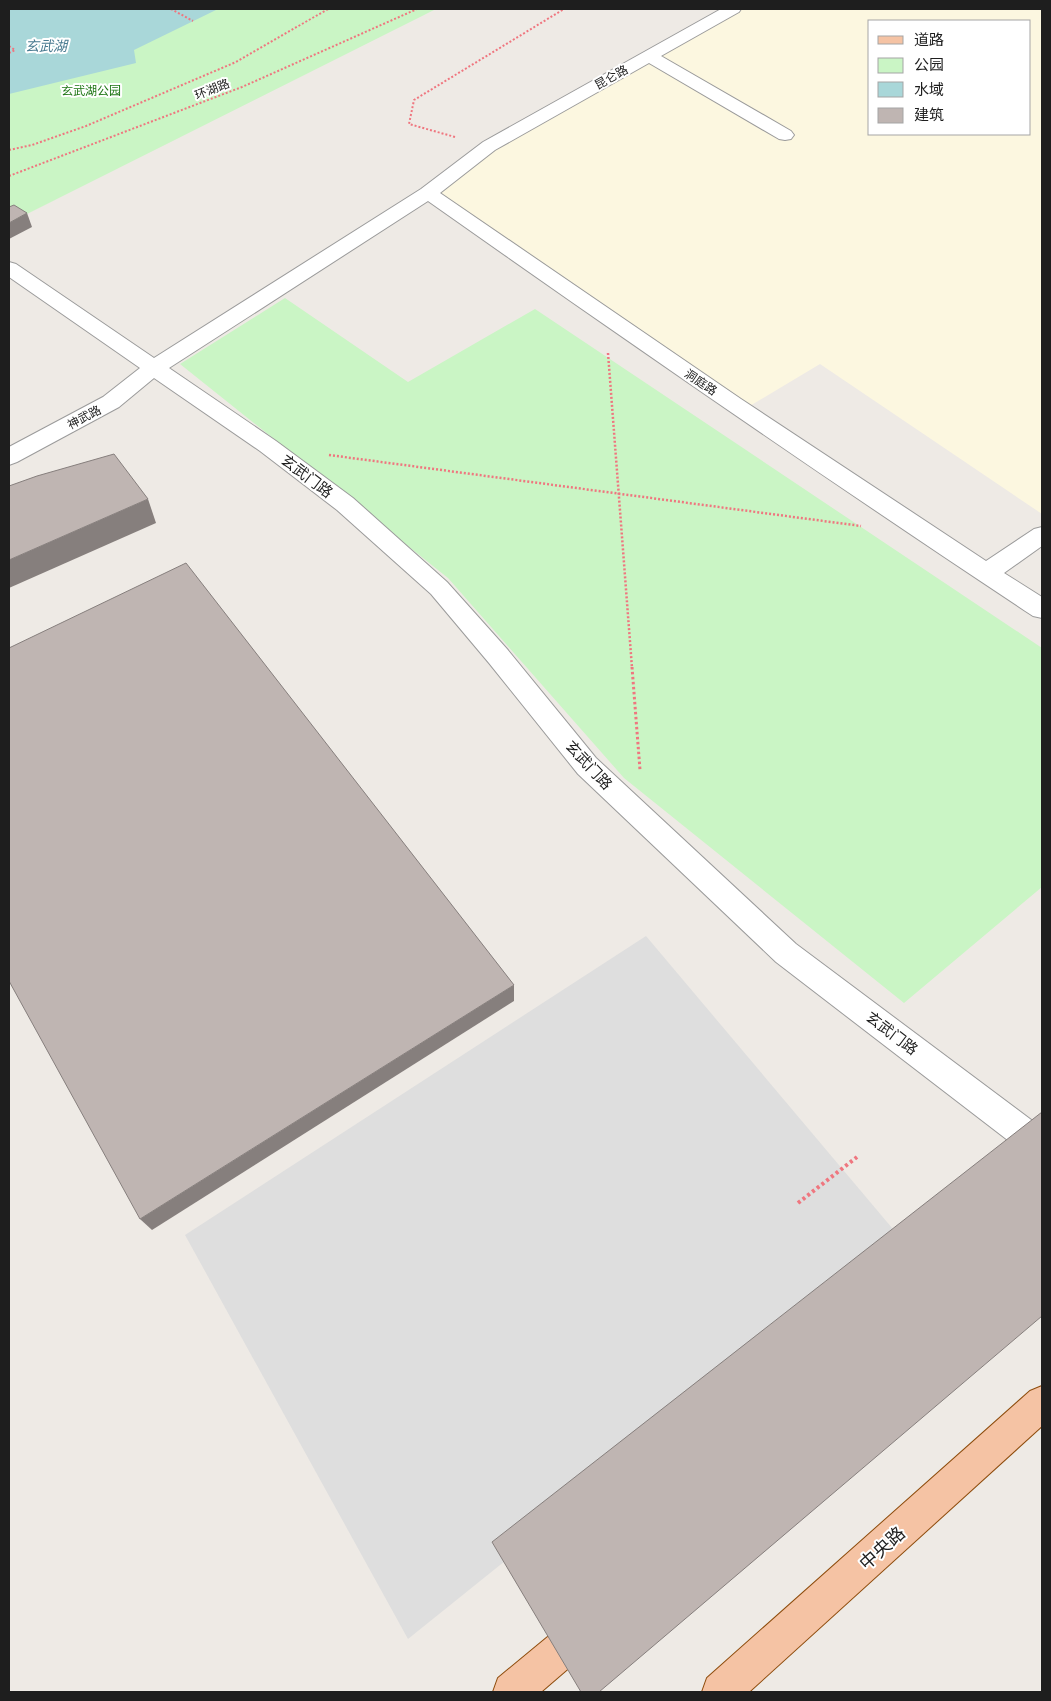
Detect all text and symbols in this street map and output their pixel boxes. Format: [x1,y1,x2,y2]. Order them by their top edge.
legend [868,20,1031,135]
text: 道路 [914,30,944,49]
water label: 玄武湖 [25,37,69,55]
text: 公园 [914,55,944,74]
street label: 昆仑路 [592,62,630,92]
street label: 环湖路 [193,76,231,102]
text: 水域 [914,80,944,99]
park label: 玄武湖公园 [61,83,121,98]
text: 建筑 [914,105,944,124]
street label: 洞庭路 [682,366,720,398]
street label: 神武路 [65,402,103,432]
street label: 玄武门路 [277,450,337,502]
street label: 玄武门路 [562,737,616,793]
street label: 玄武门路 [862,1007,922,1059]
street label: 中央路 [854,1521,910,1575]

